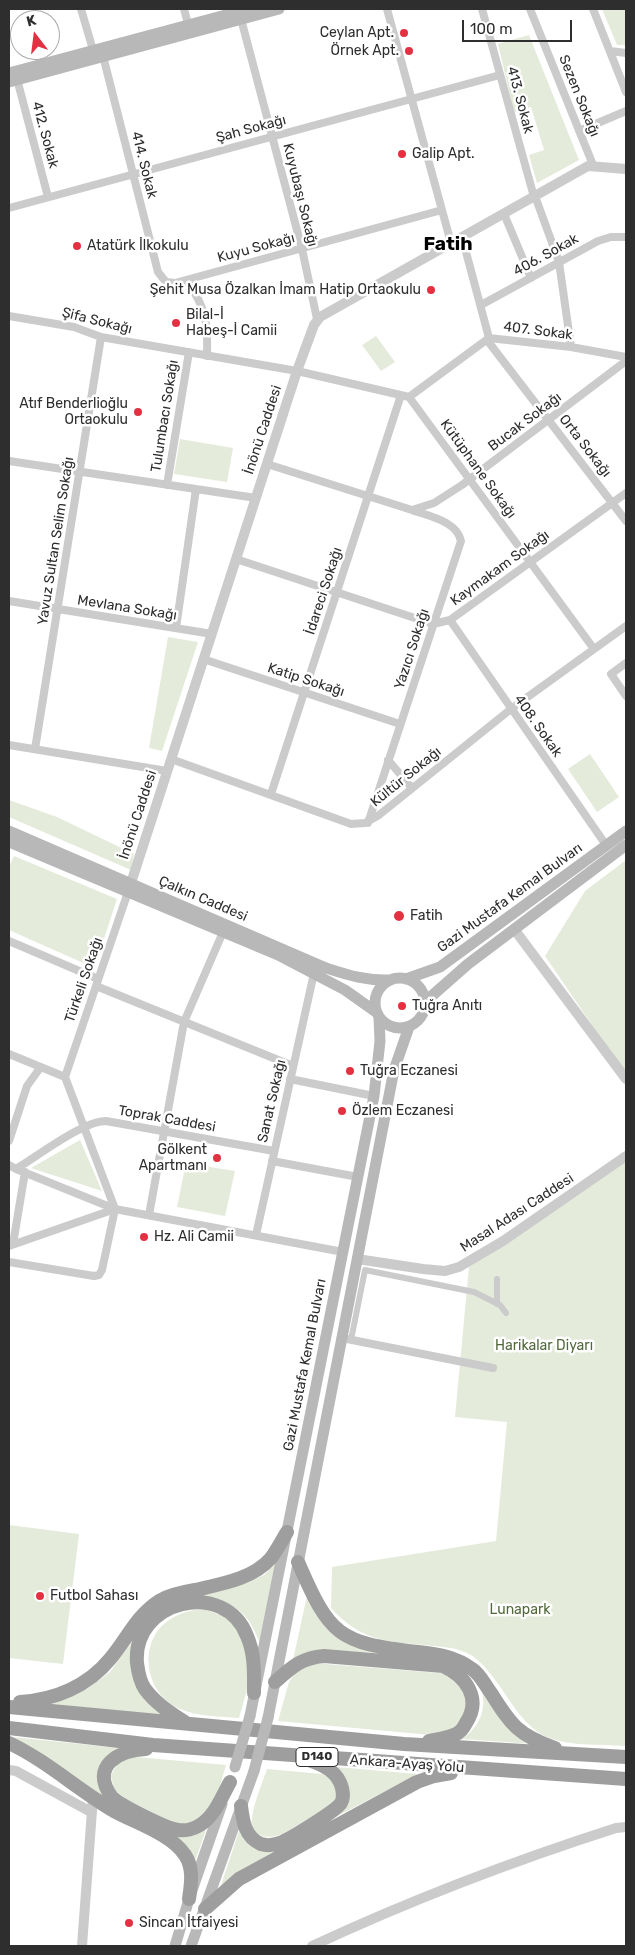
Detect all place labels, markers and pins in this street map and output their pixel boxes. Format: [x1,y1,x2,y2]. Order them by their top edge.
place label: Ceylan Apt. [320,25,394,41]
marker: Ceylan Apt. [398,27,410,39]
place label: Örnek Apt. [331,43,399,59]
marker: Örnek Apt. [403,45,415,57]
place label: Galip Apt. [412,146,474,162]
marker: Galip Apt. [396,148,408,160]
place label: Atatürk İlkokulu [87,238,189,254]
marker: Atatürk İlkokulu [71,240,83,252]
place label: Şehit Musa Özalkan İmam Hatip Ortaokulu [150,282,421,298]
marker: Şehit Musa Özalkan İmam Hatip Ortaokulu [425,284,437,296]
place label: Bilal-İ Habeş-İ Camii [186,307,277,340]
marker: Bilal-İ Habeş-İ Camii [170,317,182,329]
place label: Atıf Benderlioğlu Ortaokulu [19,396,128,428]
marker: Atıf Benderlioğlu Ortaokulu [132,406,144,418]
place label: Fatih [410,908,443,924]
marker: Fatih [392,909,406,923]
place label: Tuğra Anıtı [412,998,482,1014]
marker: Tuğra Anıtı [396,1000,408,1012]
place label: Tuğra Eczanesi [360,1063,458,1079]
marker: Tuğra Eczanesi [344,1065,356,1077]
place label: Özlem Eczanesi [352,1103,454,1119]
marker: Özlem Eczanesi [336,1105,348,1117]
place label: Gölkent Apartmanı [139,1142,207,1174]
marker: Gölkent Apartmanı [211,1152,223,1164]
place label: Hz. Ali Camii [154,1229,234,1245]
marker: Hz. Ali Camii [138,1231,150,1243]
place label: Futbol Sahası [50,1588,138,1604]
marker: Futbol Sahası [34,1590,46,1602]
place label: Sincan İtfaiyesi [139,1915,238,1931]
marker: Sincan İtfaiyesi [123,1917,135,1929]

